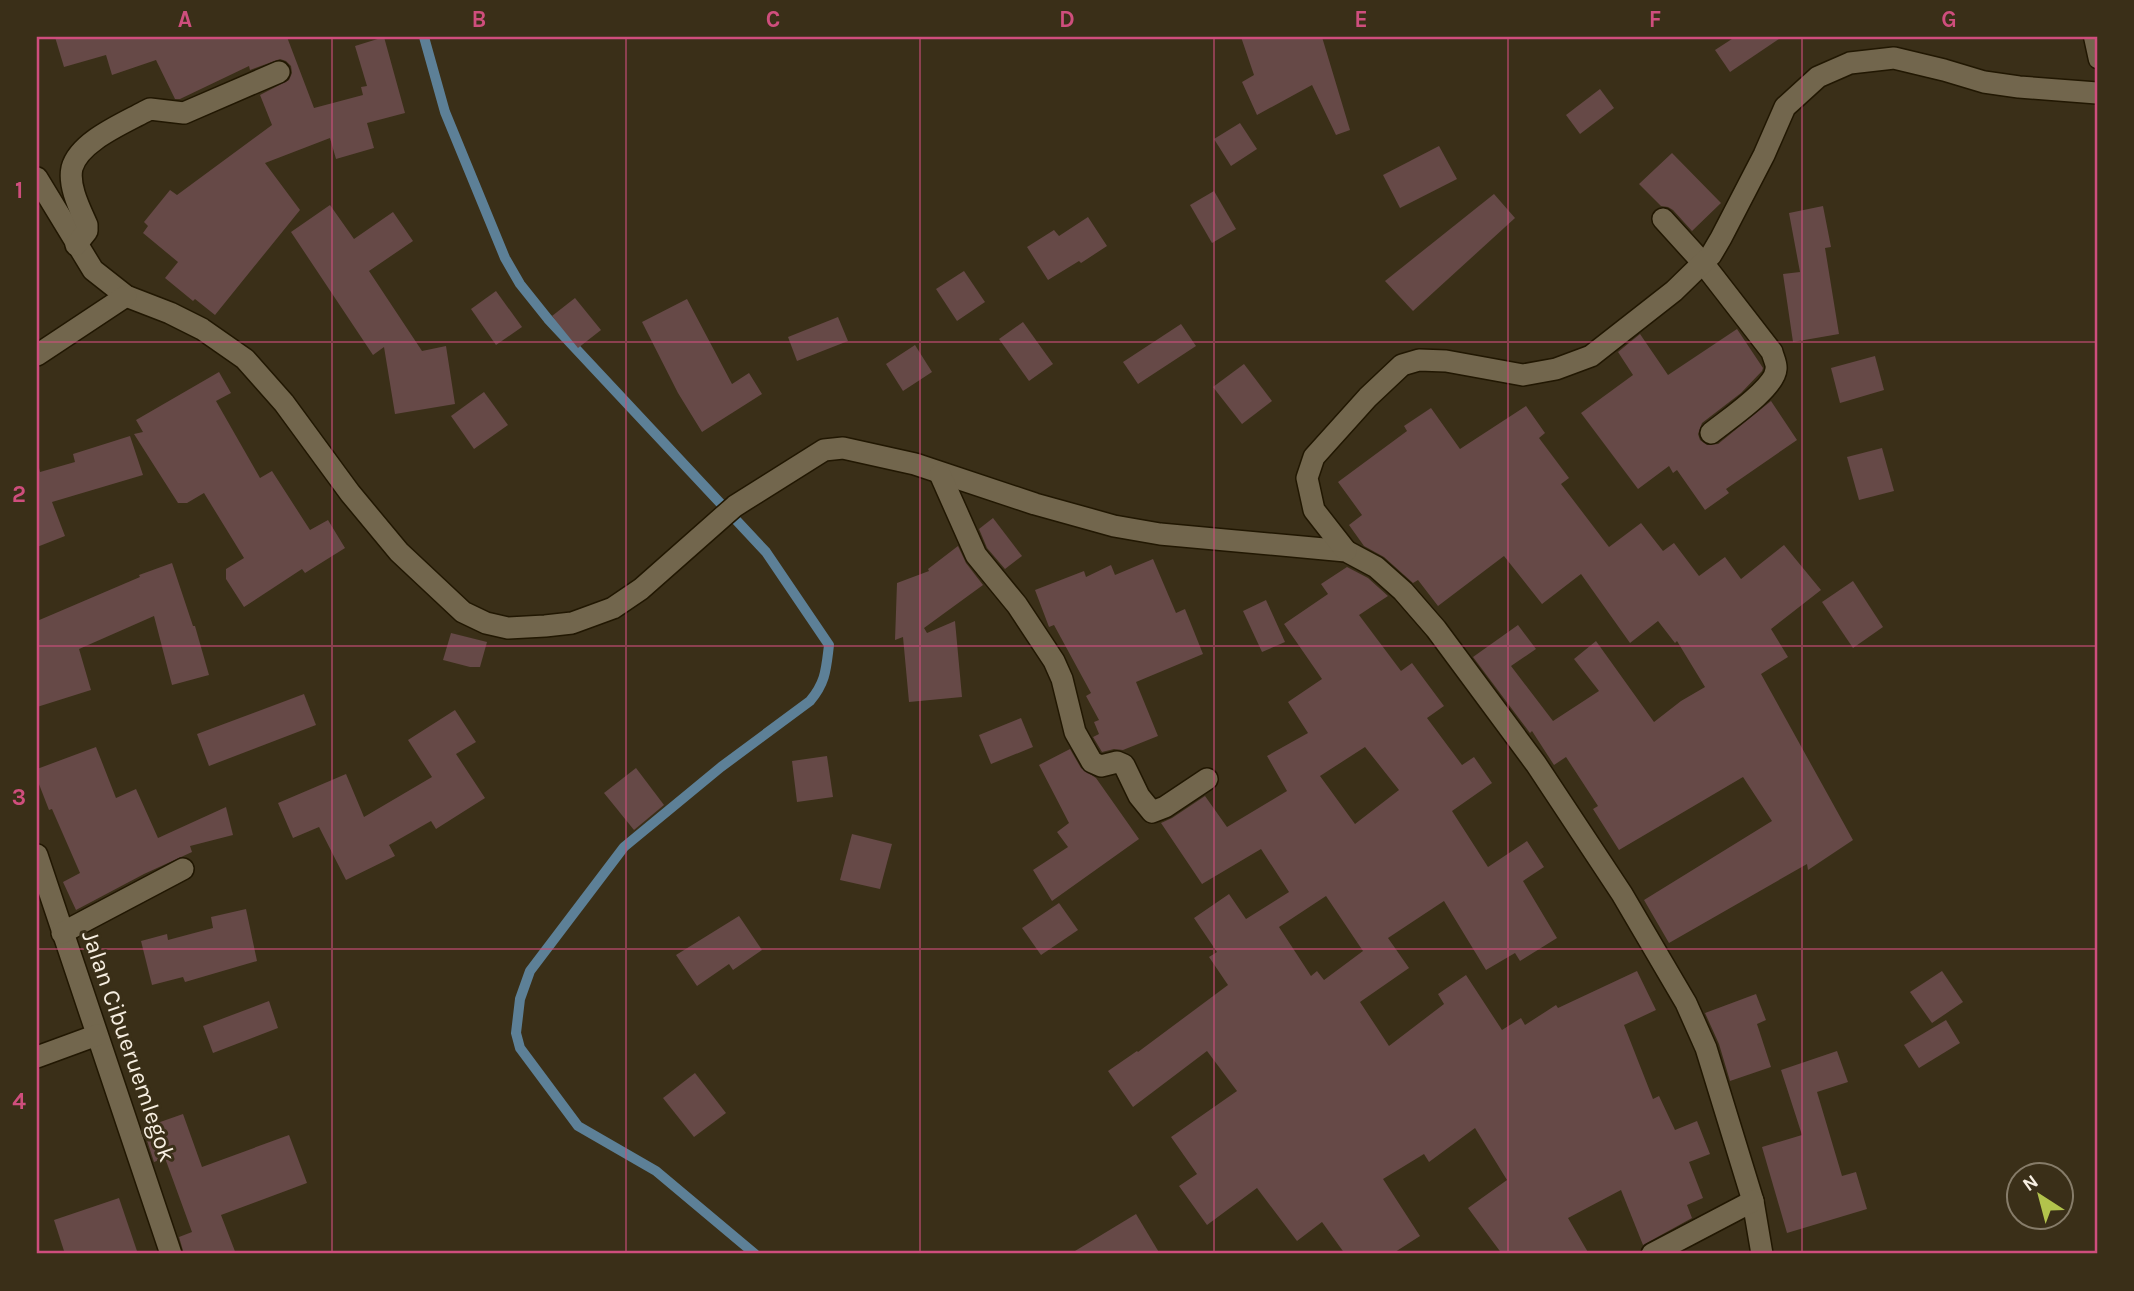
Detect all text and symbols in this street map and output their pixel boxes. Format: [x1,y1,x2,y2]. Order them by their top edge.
text: A [178,6,192,33]
text: B [472,6,486,33]
text: C [766,6,780,33]
text: D [1059,6,1075,33]
text: E [1354,6,1368,33]
text: F [1649,6,1661,33]
text: G [1941,6,1957,33]
text: 1 [15,177,23,204]
text: 2 [12,481,26,508]
text: 3 [12,784,26,811]
street label: Jalan Cibueruemlegok [76,926,182,1166]
text: 4 [12,1088,26,1115]
north arrow [2004,1162,2074,1232]
text: N [2019,1170,2043,1196]

